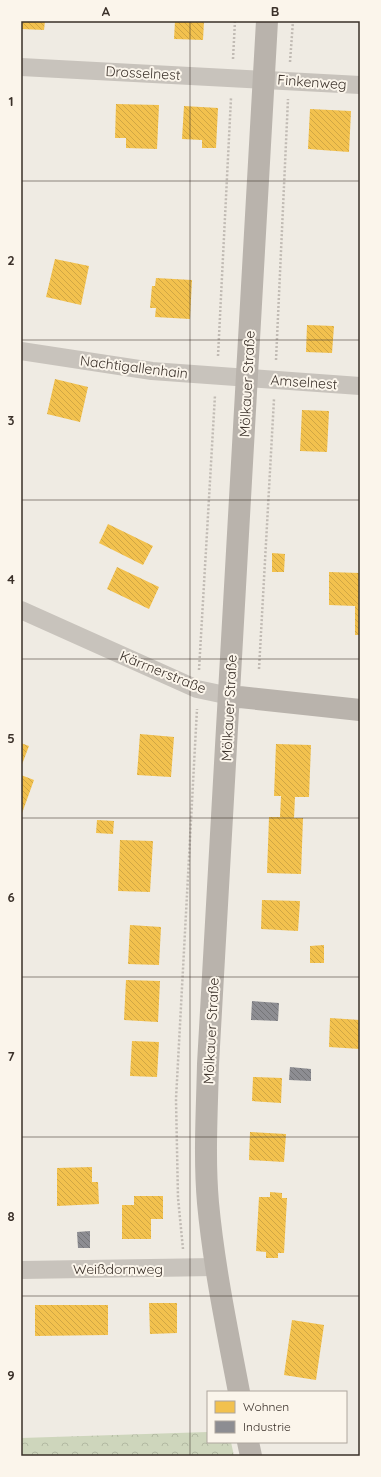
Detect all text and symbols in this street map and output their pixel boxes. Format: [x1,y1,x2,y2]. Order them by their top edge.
text: A [102,3,111,19]
text: B [271,3,279,19]
street label: Drosselnest [105,62,181,84]
street label: Finkenweg [277,71,347,93]
text: 1 [8,93,14,109]
text: 2 [7,252,15,268]
street label: Mölkauer Straße [235,330,259,438]
street label: Nachtigallenhain [79,351,189,383]
street label: Amselnest [270,371,338,393]
text: 3 [8,412,15,428]
text: 4 [7,571,15,587]
street label: Kärrnerstraße [117,647,209,698]
street label: Mölkauer Straße [217,654,241,762]
text: 5 [7,730,15,746]
text: 6 [7,889,15,905]
street label: Mölkauer Straße [199,977,223,1085]
text: 7 [7,1048,15,1064]
text: 8 [7,1208,15,1224]
street label: Weißdornweg [73,1260,163,1278]
text: 9 [7,1367,15,1383]
legend [207,1391,347,1443]
text: Wohnen [243,1399,289,1414]
text: Industrie [243,1419,291,1434]

